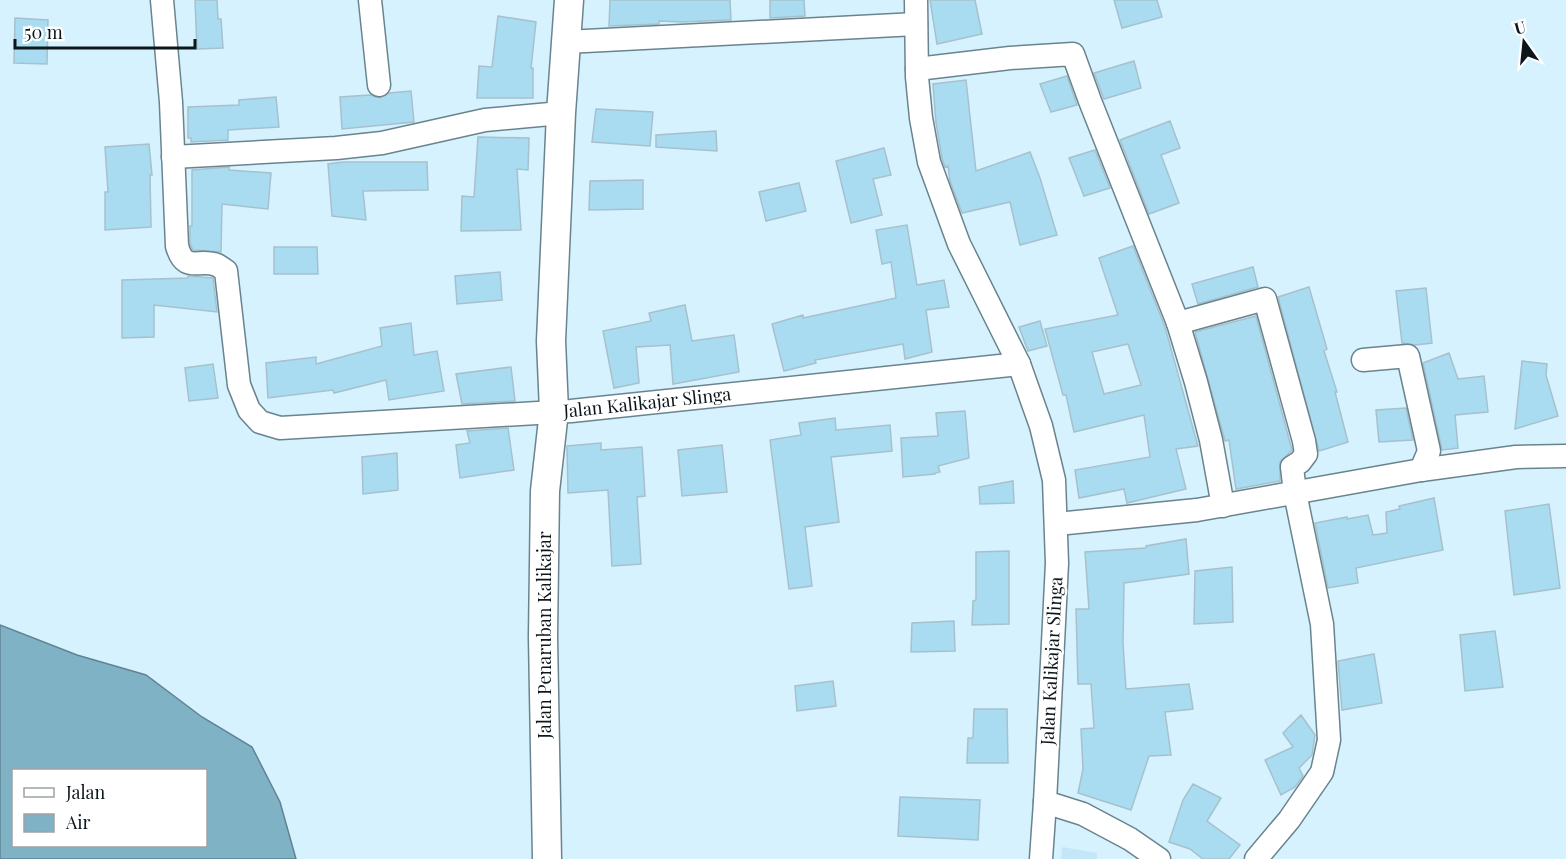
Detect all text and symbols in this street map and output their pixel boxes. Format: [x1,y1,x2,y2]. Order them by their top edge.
scale bar [15,12,195,50]
north arrow [1494,12,1554,72]
text: U [1512,15,1528,39]
text: 50 m [24,20,63,44]
street label: Jalan Kalikajar Slinga [562,381,732,422]
street label: Jalan Penaruban Kalikajar [532,531,556,740]
street label: Jalan Kalikajar Slinga [1035,576,1067,747]
legend [12,769,207,847]
text: Jalan [65,780,106,804]
text: Air [65,810,91,834]

